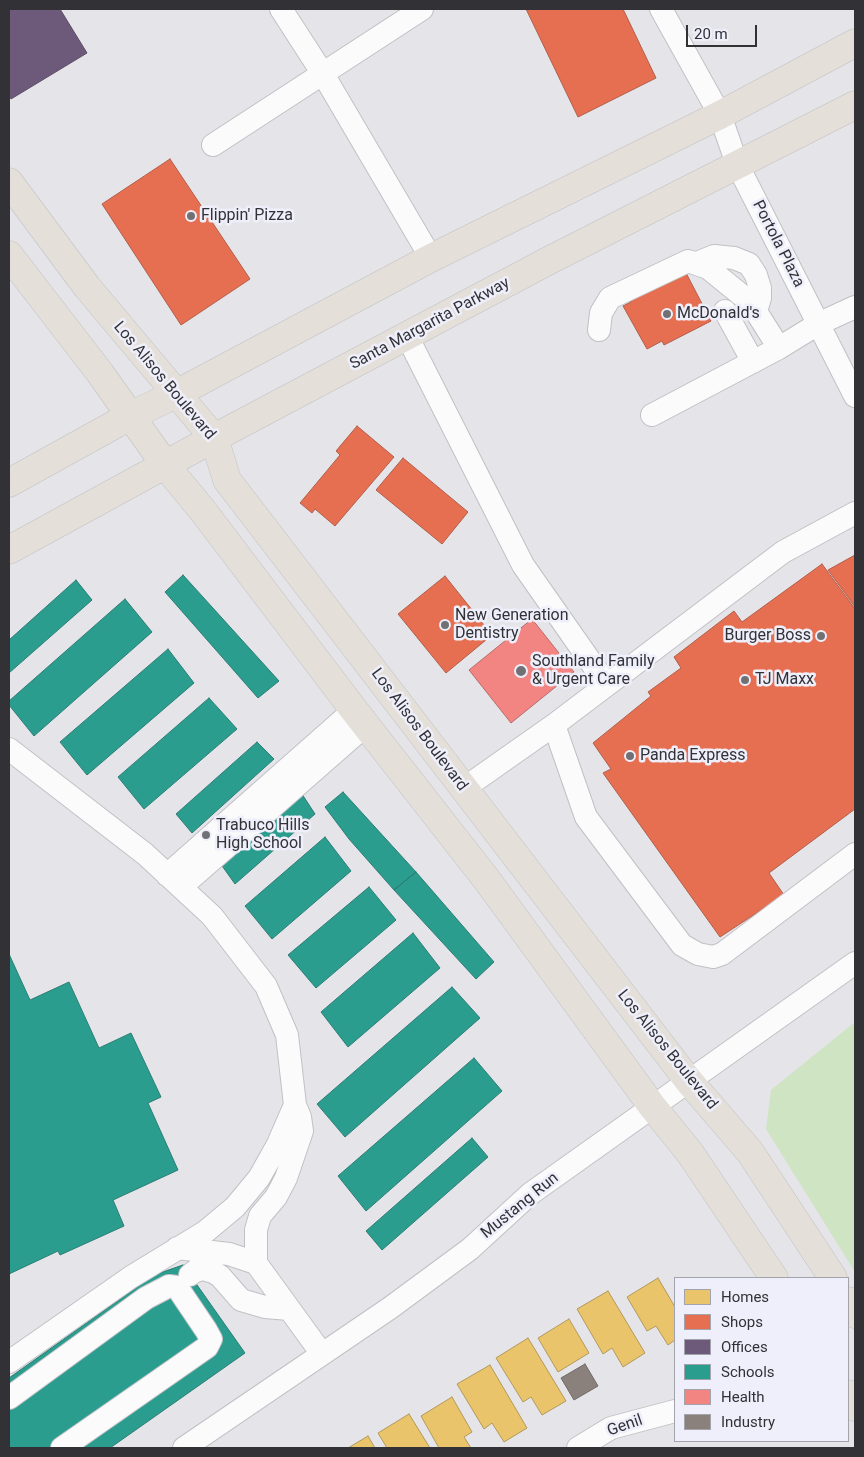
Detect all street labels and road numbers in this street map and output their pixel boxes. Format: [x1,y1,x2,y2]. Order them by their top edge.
street label: Portola Plaza [748,197,808,291]
street label: Santa Margarita Parkway [347,274,513,374]
street label: Los Alisos Boulevard [109,318,219,444]
street label: Los Alisos Boulevard [367,665,471,795]
street label: Los Alisos Boulevard [613,986,721,1114]
street label: Mustang Run [477,1169,563,1243]
street label: Genil [605,1411,645,1441]

